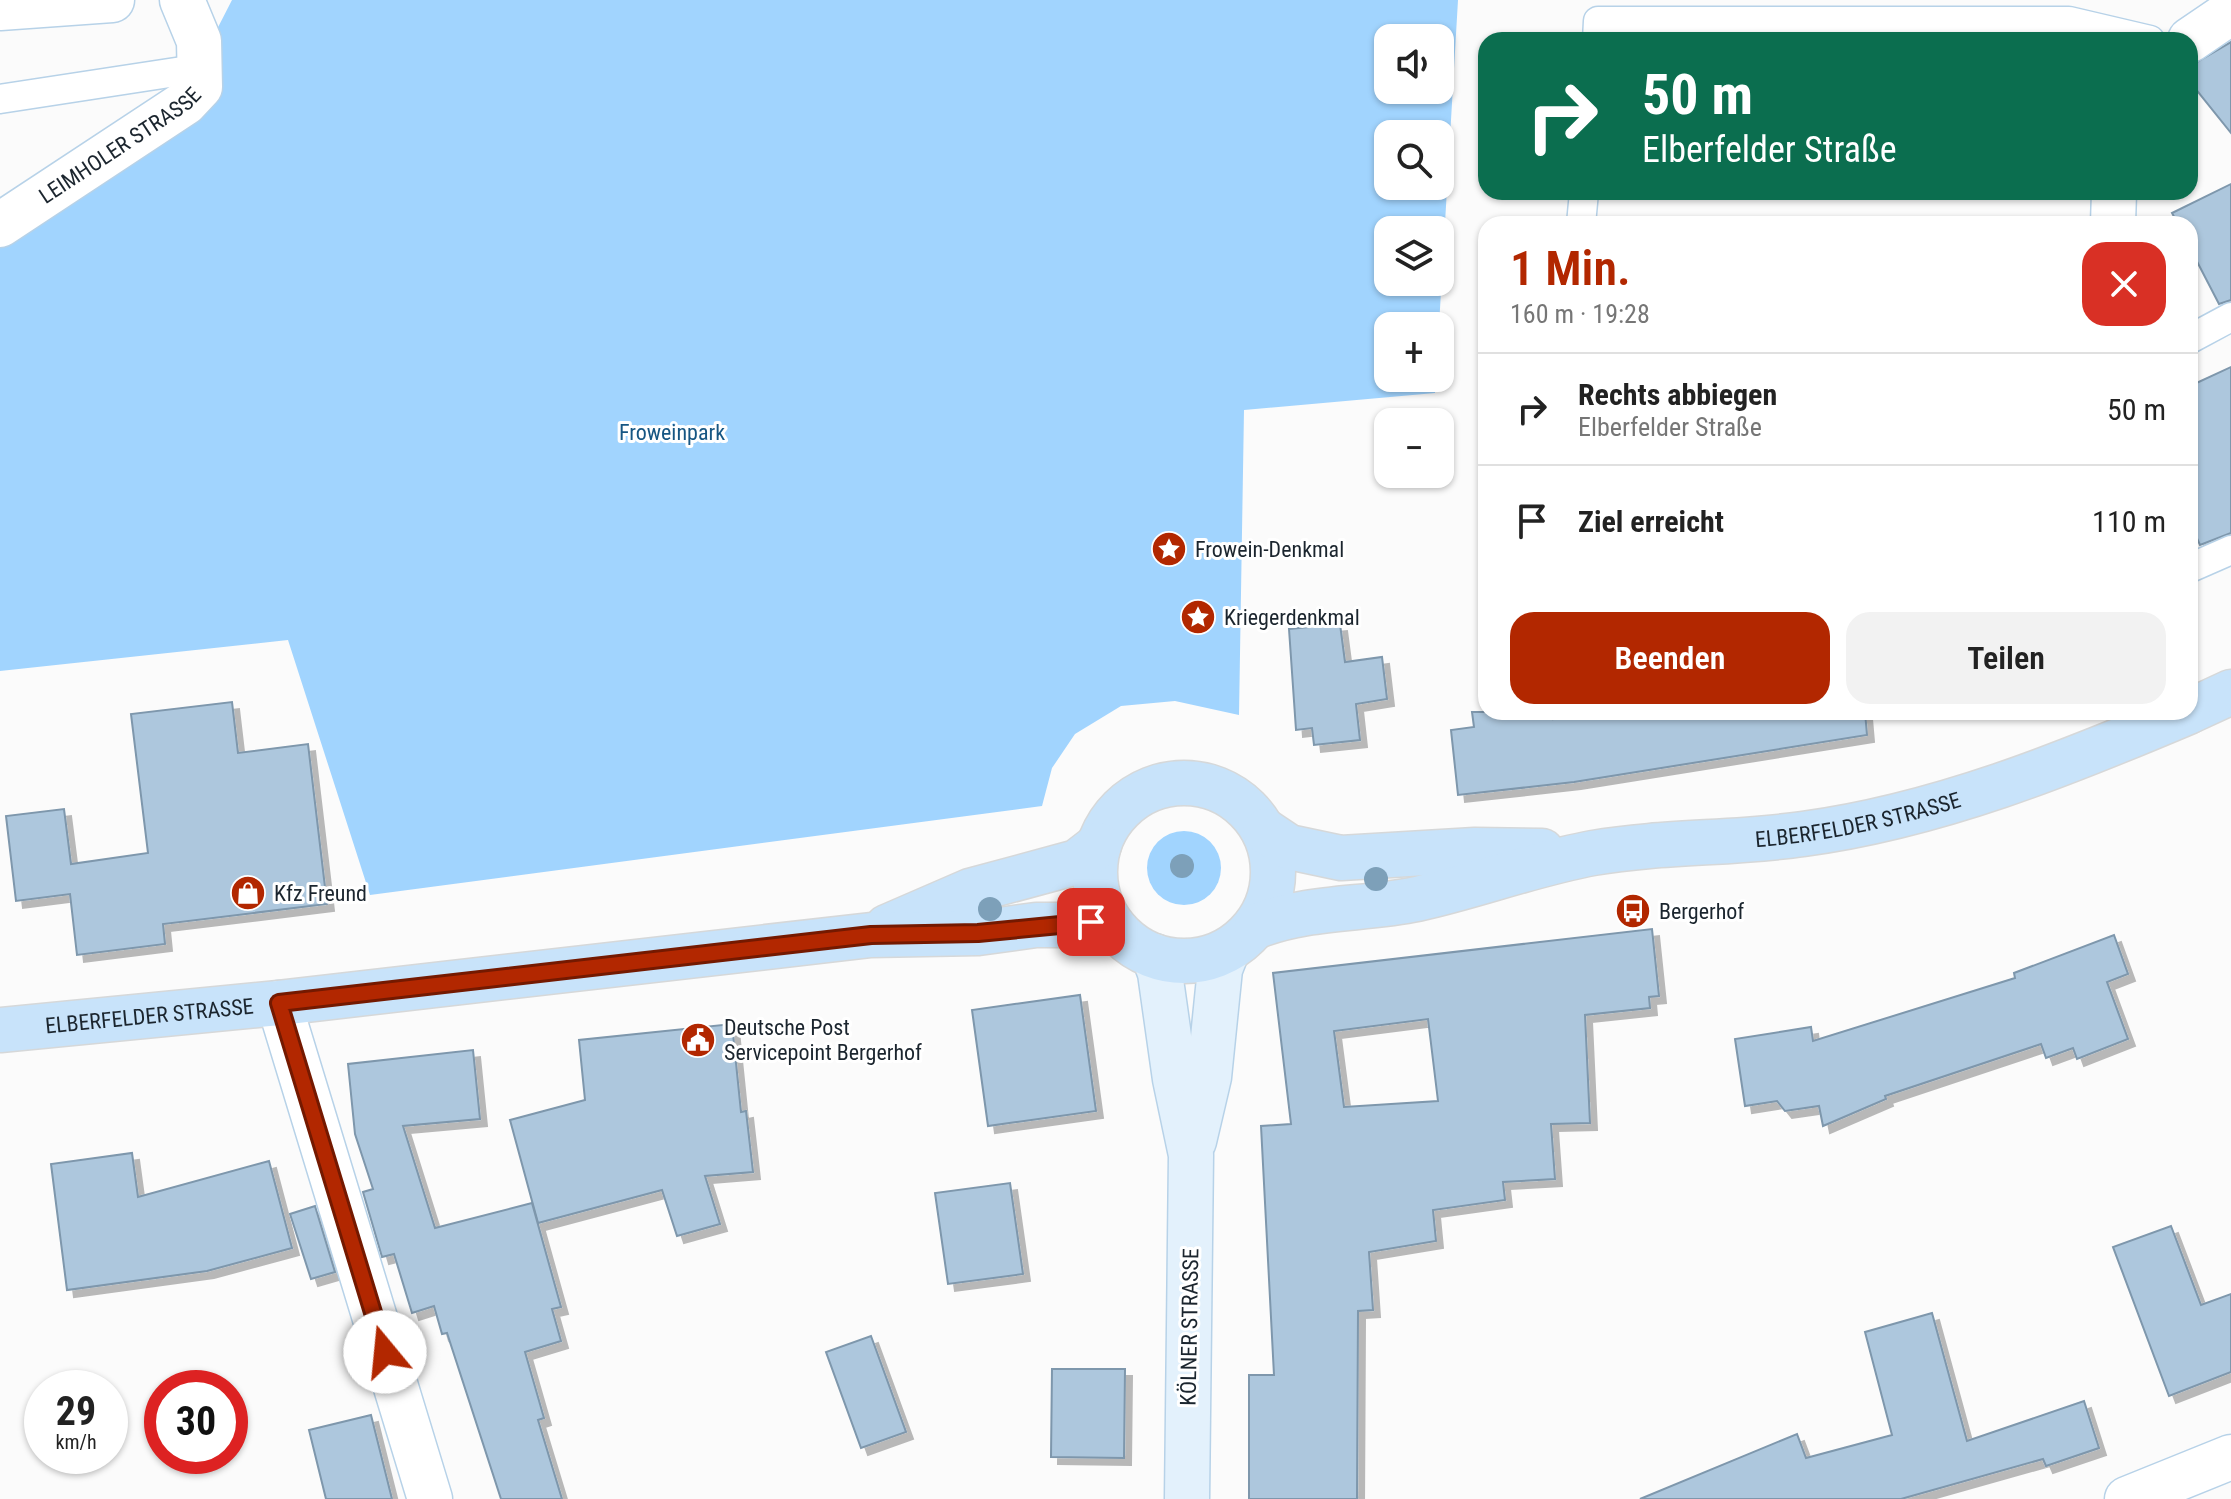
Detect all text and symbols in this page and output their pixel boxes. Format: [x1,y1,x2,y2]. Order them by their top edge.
map controls [1374,24,1454,488]
button: sound [1374,24,1454,104]
text: 50 m [1642,62,1753,128]
icon: right [1510,64,1614,168]
street label: LEIMHOLER STRASSE [34,82,206,209]
button: search [1374,120,1454,200]
text: Elberfelder Straße [1642,129,1897,171]
button: layers [1374,216,1454,296]
text: 1 Min. [1510,240,1631,297]
button: close [2082,242,2166,326]
text: 160 m · 19:28 [1510,299,1650,329]
button: + [1374,312,1454,392]
text: Rechts abbiegen [1578,377,1777,412]
icon: right [1510,387,1554,431]
text: 50 m [2107,392,2166,427]
button: − [1374,408,1454,488]
text: Elberfelder Straße [1578,412,1762,442]
park label: Froweinpark [619,420,725,445]
icon: arrive [1510,499,1554,543]
text: Ziel erreicht [1578,504,1724,539]
text: 110 m [2092,504,2166,539]
place icon: Frowein-Denkmal [1150,530,1188,568]
place label: Frowein-Denkmal [1195,537,1344,562]
place icon: Kriegerdenkmal [1179,598,1217,636]
place label: Kriegerdenkmal [1224,605,1360,630]
button: Beenden [1510,612,1830,704]
button: Teilen [1846,612,2166,704]
street label: ELBERFELDER STRASSE [1754,787,1964,852]
shop icon: Kfz Freund [229,874,267,912]
place label: Kfz Freund [274,881,367,906]
pin [1057,888,1125,956]
bus stop icon: Bergerhof [1614,892,1652,930]
place label: Bergerhof [1659,899,1744,924]
icon: arrive [1069,900,1113,944]
street label: ELBERFELDER STRASSE [44,994,255,1039]
place label: Deutsche Post Servicepoint Bergerhof [724,1015,922,1065]
public building icon: Deutsche Post Servicepoint Bergerhof [679,1021,717,1059]
street label: KÖLNER STRASSE [1176,1248,1203,1406]
position arrow [343,1310,427,1394]
speed limit sign: 30 [144,1370,248,1474]
text: 29 [56,1388,96,1435]
text: km/h [55,1430,97,1454]

